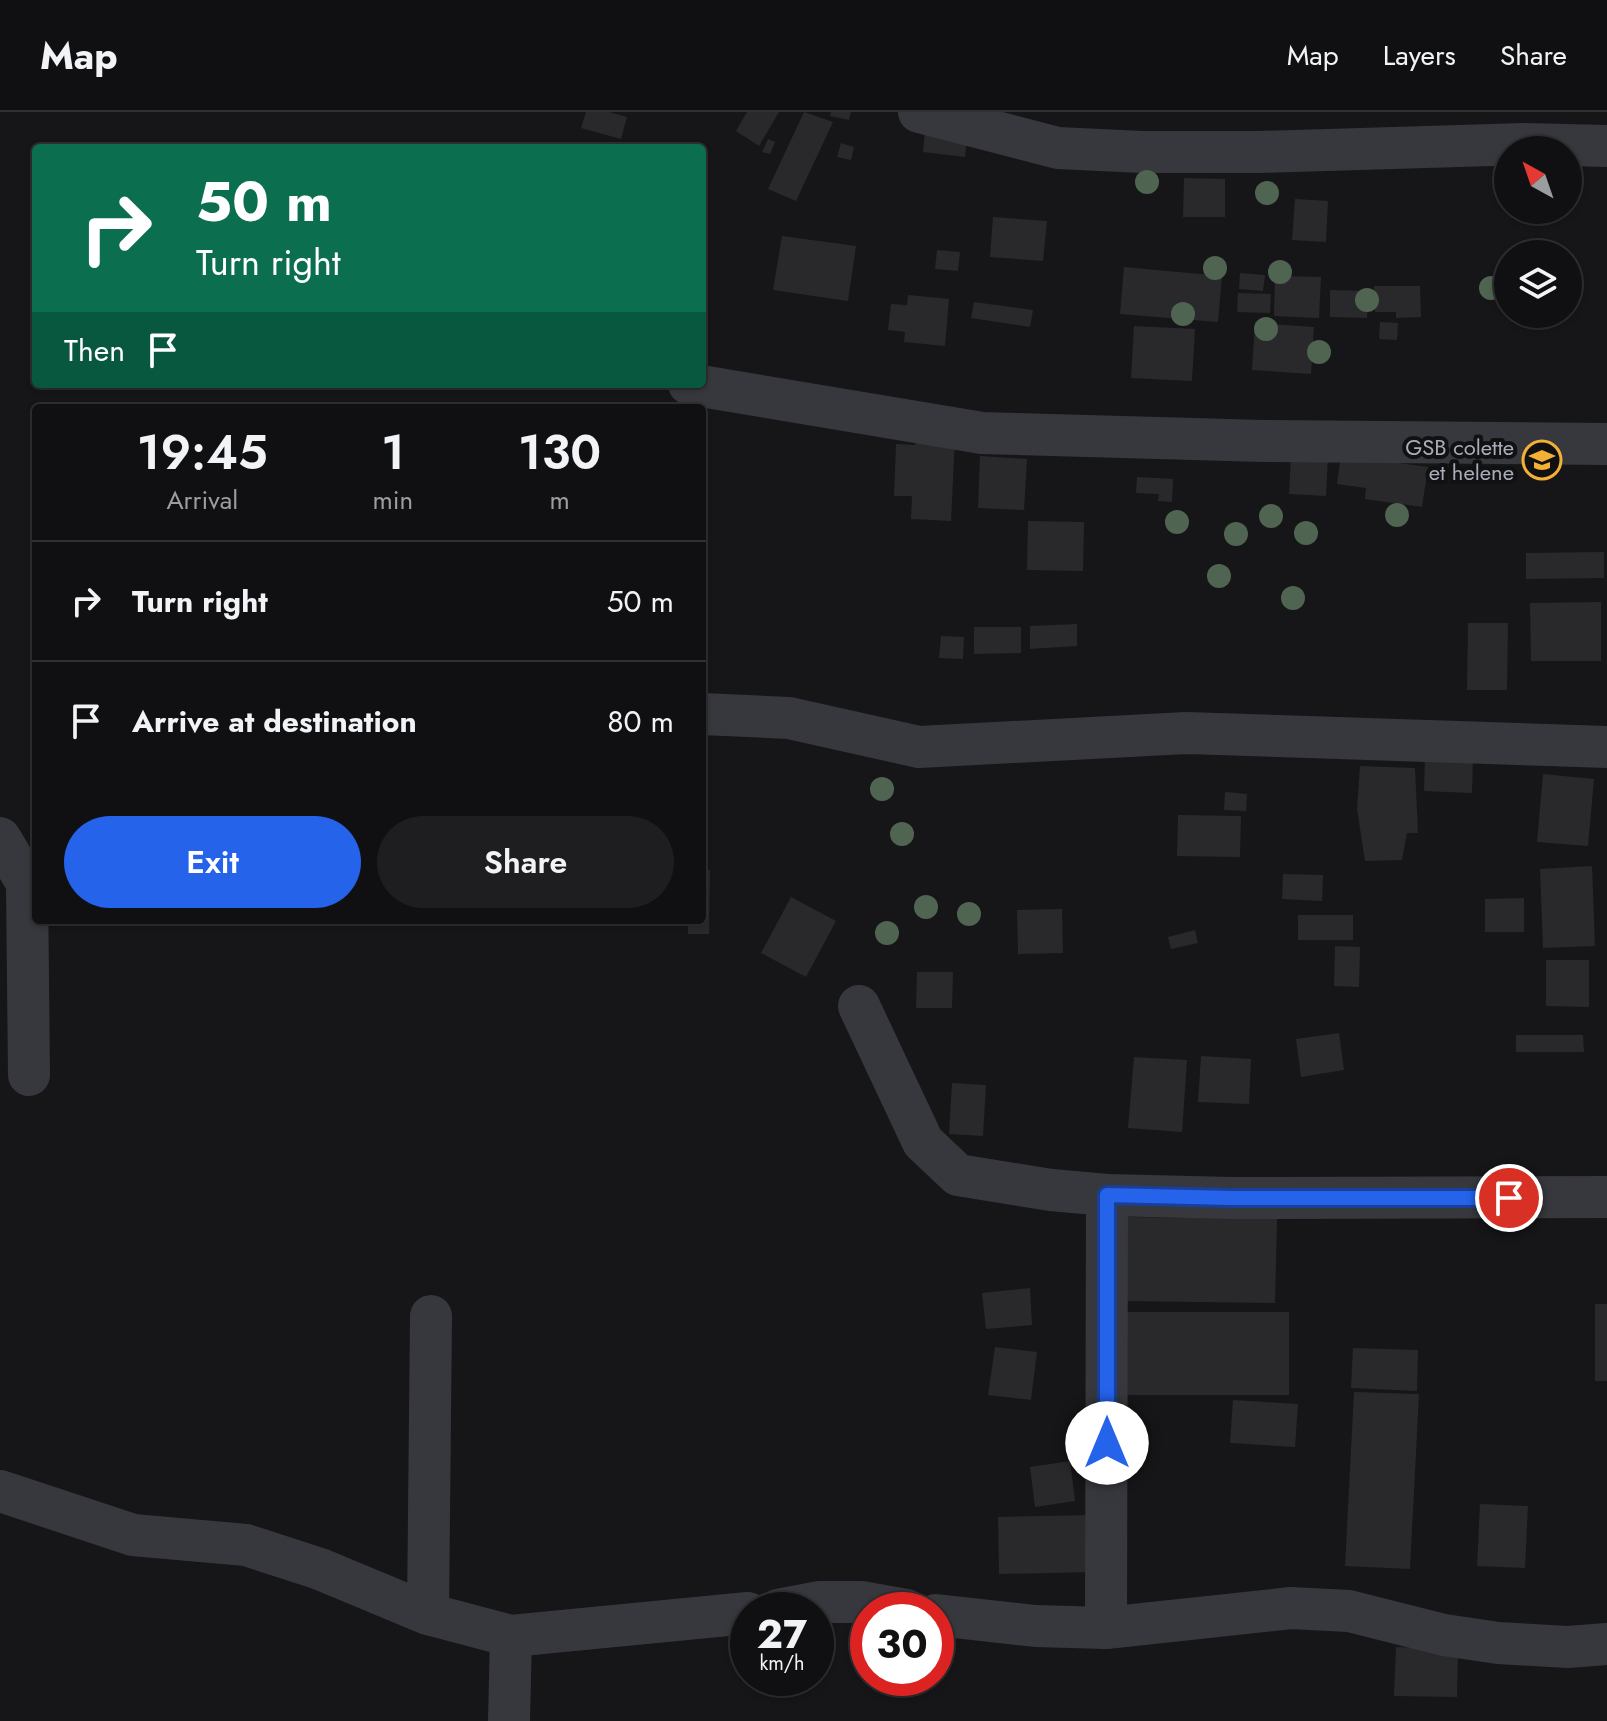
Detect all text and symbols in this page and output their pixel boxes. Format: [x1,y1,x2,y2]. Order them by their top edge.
text: Map [40,28,118,83]
text: Map [1287,35,1339,76]
text: Layers [1383,35,1456,76]
text: Share [1500,35,1567,76]
north arrow [1494,136,1582,224]
map controls [1494,136,1582,328]
text: 50 m [196,161,332,242]
icon: right [64,176,168,280]
text: Turn right [196,236,341,288]
button: layers [1494,240,1582,328]
icon: arrive [141,328,185,372]
text: Then [64,329,125,372]
text: 19:45 [137,418,268,487]
text: 1 [381,418,405,487]
text: 130 [518,418,601,487]
place label: GSB colette et helene [1405,431,1514,488]
school or university icon: GSB colette et helene [1521,439,1563,481]
text: Arrival [166,481,238,519]
text: min [373,481,413,519]
text: m [550,481,570,519]
icon: right [64,579,108,623]
text: Turn right [132,580,268,623]
text: 50 m [607,580,674,623]
icon: arrive [64,699,108,743]
text: Arrive at destination [132,700,417,743]
text: 80 m [607,700,674,743]
button: Exit [64,816,361,908]
button: Share [377,816,674,908]
pin [1475,1164,1543,1232]
icon: arrive [1487,1176,1531,1220]
position arrow [1065,1401,1149,1485]
speed limit sign: 30 [850,1592,954,1696]
text: 27 [757,1605,807,1663]
text: km/h [759,1649,805,1678]

